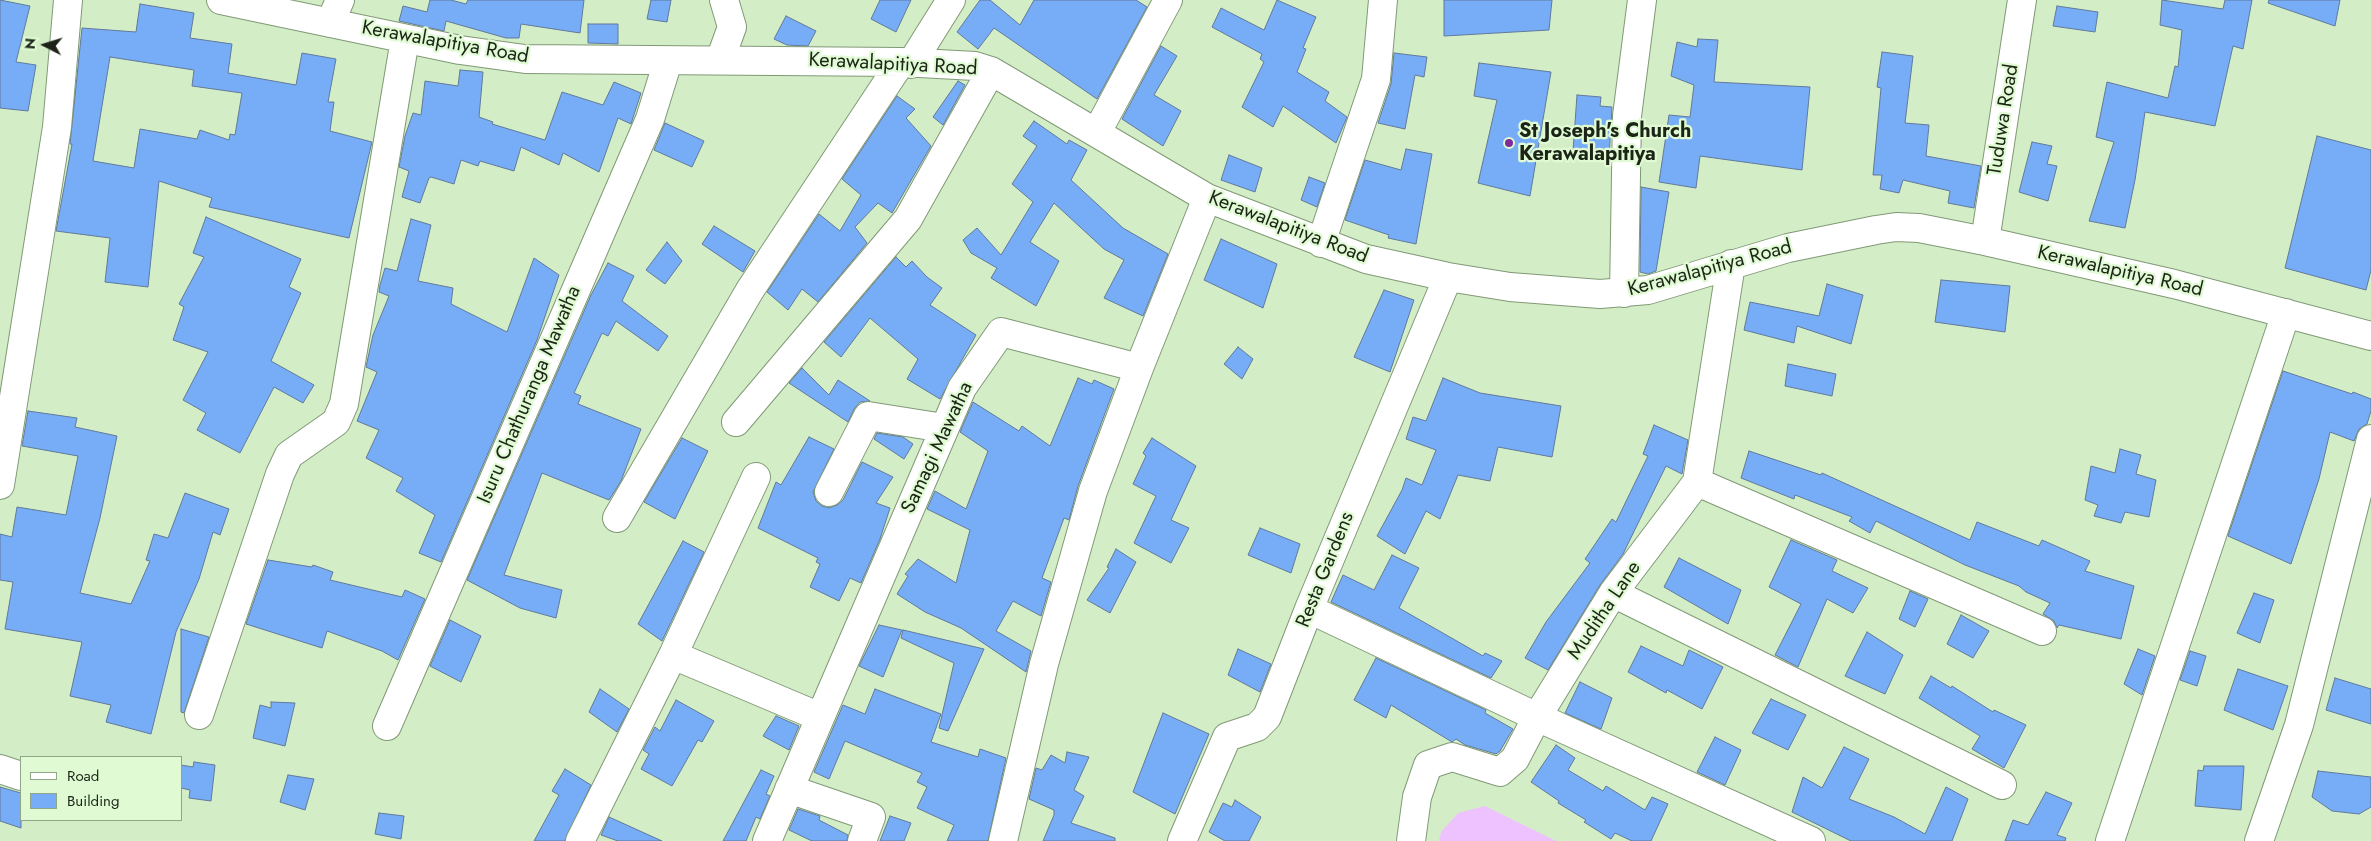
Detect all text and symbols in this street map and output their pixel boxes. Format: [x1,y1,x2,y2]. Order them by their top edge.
street label: Kerawalapitiya Road [360,17,530,69]
north arrow [20,20,70,70]
text: N [20,37,41,50]
street label: Kerawalapitiya Road [808,49,978,81]
street label: Tuduwa Road [1983,63,2025,177]
place label: St Joseph's Church Kerawalapitiya [1519,120,1691,167]
marker: St Joseph's Church Kerawalapitiya [1503,137,1515,149]
street label: Kerawalapitiya Road [1205,187,1371,269]
street label: Kerawalapitiya Road [1625,236,1795,302]
street label: Kerawalapitiya Road [2035,241,2205,303]
street label: Isuru Chathuranga Mawatha [473,282,587,508]
street label: Samagi Mawatha [897,378,979,518]
street label: Resta Gardens [1292,509,1360,631]
street label: Muditha Lane [1563,557,1647,665]
legend [20,756,182,821]
text: Road [67,765,99,787]
text: Building [67,790,119,812]

